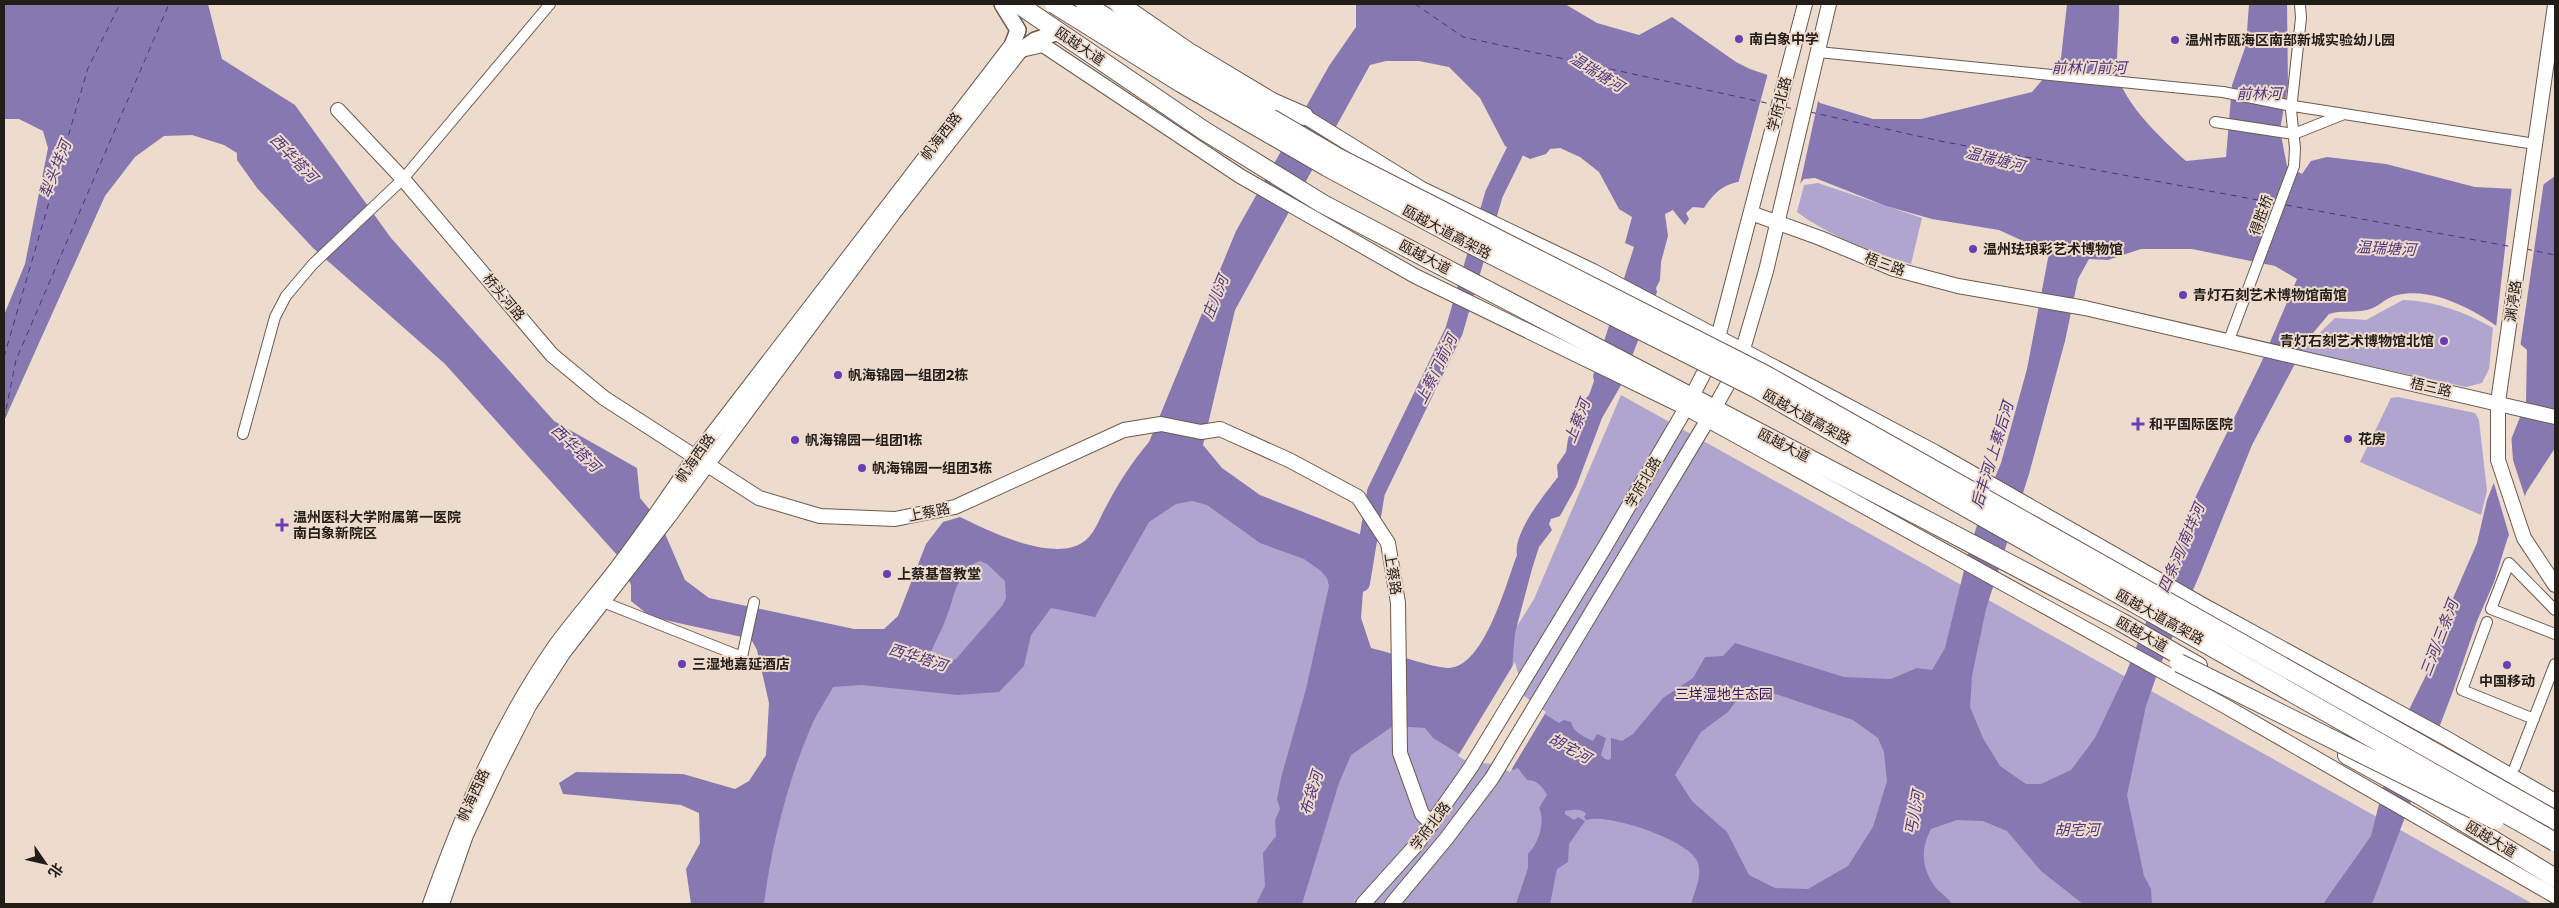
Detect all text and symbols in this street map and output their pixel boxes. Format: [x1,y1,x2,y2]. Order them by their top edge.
street label: 瓯越大道 [1052,23,1108,69]
place label: 南白象中学 [1749,30,1819,48]
place label: 温州市瓯海区南部新城实验幼儿园 [2185,31,2395,49]
marker: 南白象中学 [1733,33,1745,45]
marker: 温州市瓯海区南部新城实验幼儿园 [2169,34,2181,46]
water label: 温瑞塘河 [1567,48,1630,98]
water label: 前林门前河 [2051,58,2129,77]
street label: 学府北路 [1763,75,1795,133]
water label: 前林河 [2236,84,2284,103]
street label: 帆海西路 [917,108,965,164]
water label: 西华塔河 [266,130,324,188]
water label: 犁头垟河 [35,135,76,200]
water label: 温瑞塘河 [1964,143,2029,176]
street label: 得胜桥 [2245,192,2277,238]
street label: 瓯越大道高架路 [1400,202,1494,262]
street label: 瓯越大道 [1396,236,1454,278]
water label: 温瑞塘河 [2356,237,2419,259]
place label: 温州珐琅彩艺术博物馆 [1983,240,2123,258]
marker: 温州珐琅彩艺术博物馆 [1967,243,1979,255]
street label: 梧三路 [1862,248,1908,280]
street label: 桥头河路 [479,270,529,324]
water label: 庄儿河 [1198,270,1233,321]
street label: 渊渟路 [2501,279,2525,323]
place label: 青灯石刻艺术博物馆南馆 [2193,286,2347,304]
marker: 青灯石刻艺术博物馆南馆 [2177,289,2189,301]
water label: 上蔡门前河 [1411,328,1462,407]
place label: 青灯石刻艺术博物馆北馆 [2280,332,2434,350]
marker: 青灯石刻艺术博物馆北馆 [2438,335,2450,347]
place label: 帆海锦园一组团2栋 [848,366,968,384]
marker: 帆海锦园一组团2栋 [832,369,844,381]
street label: 梧三路 [2409,374,2453,400]
street label: 瓯越大道高架路 [1760,386,1854,448]
water label: 上蔡河 [1560,394,1595,445]
water label: 后丰河/上蔡后河 [1967,397,2018,510]
place label: 和平国际医院 [2149,415,2233,433]
marker: 和平国际医院 [2131,417,2145,431]
water label: 西华塔河 [548,420,606,478]
street label: 瓯越大道 [1755,425,1813,465]
street label: 帆海西路 [672,430,718,486]
place label: 花房 [2358,430,2386,448]
place label: 帆海锦园一组团1栋 [805,431,923,449]
marker: 花房 [2342,433,2354,445]
marker: 帆海锦园一组团1栋 [789,434,801,446]
street label: 学府北路 [1621,453,1665,511]
place label: 帆海锦园一组团3栋 [872,459,992,477]
marker: 帆海锦园一组团3栋 [856,462,868,474]
water label: 四条河/南垟河 [2154,498,2209,595]
street label: 上蔡路 [907,499,951,525]
place label: 温州医科大学附属第一医院 南白象新院区 [293,508,461,542]
marker: 温州医科大学附属第一医院 南白象新院区 [275,518,289,532]
street label: 上蔡路 [1381,552,1405,596]
place label: 上蔡基督教堂 [897,565,981,583]
marker: 上蔡基督教堂 [881,568,893,580]
street label: 瓯越大道高架路 [2113,586,2207,648]
water label: 三河/三条河 [2416,594,2463,679]
street label: 瓯越大道 [2113,613,2171,655]
water label: 西华塔河 [887,639,952,676]
place label: 三湿地嘉延酒店 [692,655,790,673]
marker: 三湿地嘉延酒店 [676,658,688,670]
marker: 中国移动 [2501,659,2513,671]
place label: 中国移动 [2479,672,2535,690]
park label: 三垟湿地生态园 [1675,685,1773,703]
water label: 胡宅河 [1546,729,1597,769]
street label: 帆海西路 [453,766,493,824]
water label: 布袋河 [1295,766,1328,817]
water label: 丐儿河 [1901,786,1928,837]
street label: 学府北路 [1406,798,1454,854]
street label: 瓯越大道 [2462,817,2520,861]
water label: 胡宅河 [2054,820,2102,839]
north arrow [20,838,70,888]
text: 北 [44,859,67,881]

